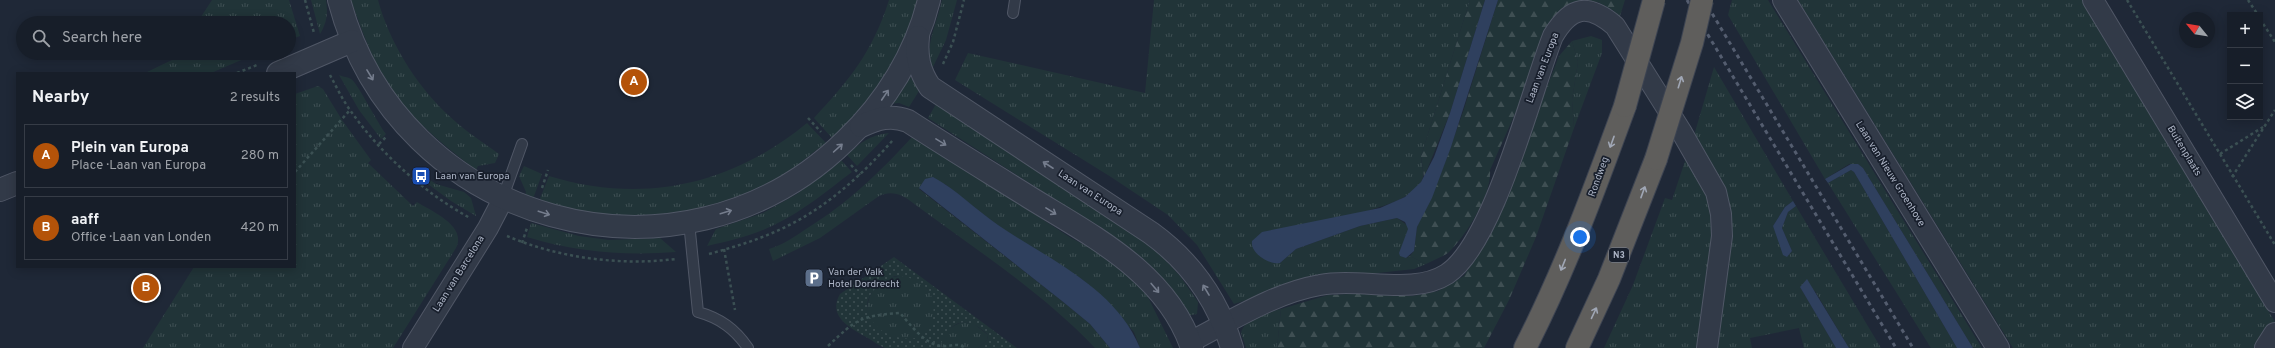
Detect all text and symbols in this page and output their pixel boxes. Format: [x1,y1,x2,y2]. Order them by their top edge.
north arrow [2179,12,2215,48]
map controls [2227,12,2263,120]
button: + [2227,12,2263,48]
search box [16,16,296,60]
icon: search [30,27,52,49]
text: Search here [62,29,142,48]
street label: Laan van Europa [1524,31,1562,105]
button: − [2227,48,2263,84]
pin: A [621,67,647,97]
one-way arrow [366,69,374,81]
one-way arrow [1677,76,1684,89]
button: layers [2227,84,2263,120]
text: Nearby [32,87,89,109]
text: 2 results [230,90,280,106]
one-way arrow [881,90,889,101]
street label: Laan van Nieuw Groenhove [1852,119,1928,229]
street label: Buitenplaats [2164,123,2204,179]
one-way arrow [1607,136,1615,148]
one-way arrow [935,138,946,146]
text: Plein van Europa [71,139,189,158]
one-way arrow [833,143,843,153]
text: A [41,148,51,164]
text: 280 m [241,148,279,164]
street label: Rondweg [1586,155,1612,199]
text: Place · Laan van Europa [71,158,206,174]
one-way arrow [1043,161,1054,169]
bus stop icon: Laan van Europa [410,165,432,187]
street label: Laan van Europa [1055,167,1125,219]
place label: Laan van Europa [435,170,509,183]
one-way arrow [1640,187,1648,199]
one-way arrow [1045,207,1057,215]
one-way arrow [720,208,733,215]
one-way arrow [537,210,550,217]
text: aaff [71,211,99,230]
text: B [42,220,50,236]
text: 420 m [241,220,279,236]
your location [1570,227,1590,247]
text: Office · Laan van Londen [71,230,211,246]
street label: Laan van Barcelona [430,233,488,315]
road number: N3 [1609,248,1629,262]
one-way arrow [1559,259,1567,271]
place label: Van der Valk Hotel Dordrecht [828,266,900,291]
parking icon: Van der Valk Hotel Dordrecht [803,267,825,289]
pin: B [133,273,159,303]
one-way arrow [1151,282,1160,293]
one-way arrow [1202,284,1210,296]
one-way arrow [1591,307,1598,319]

